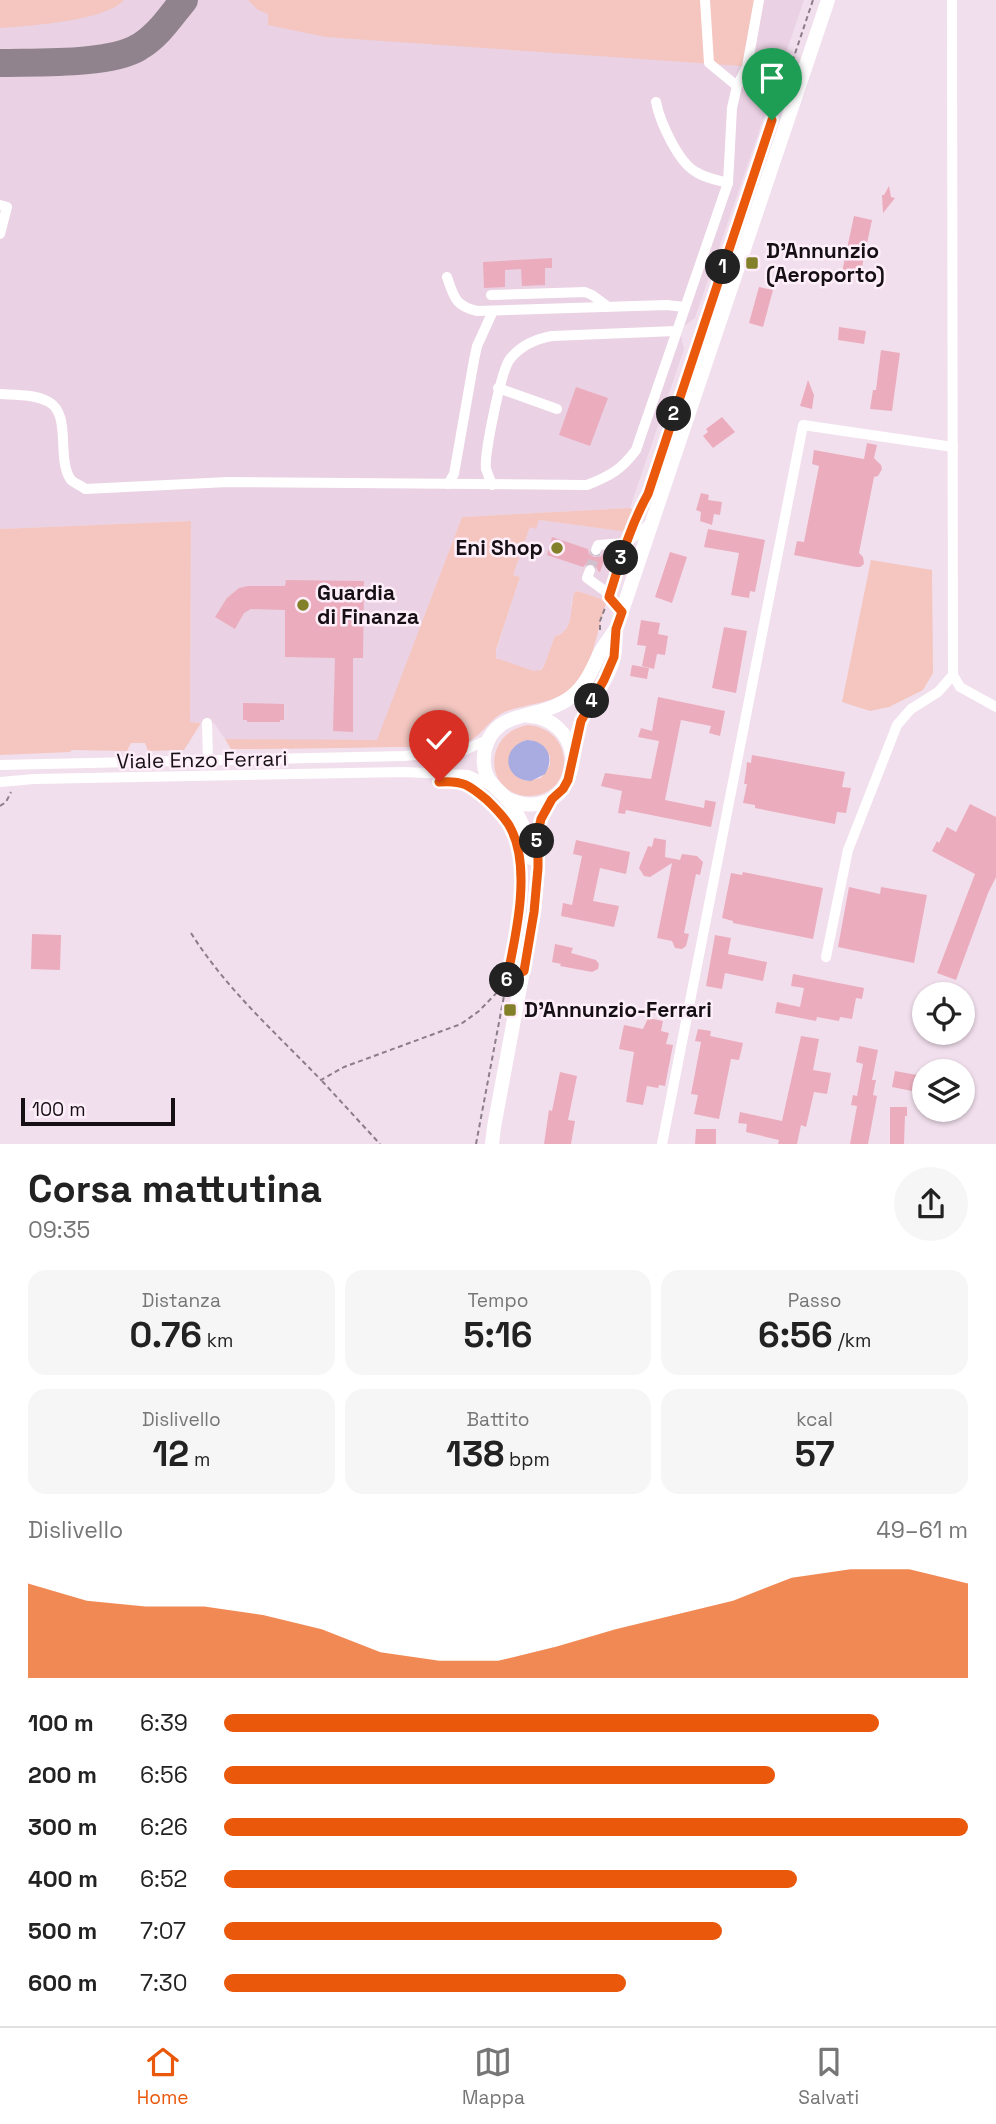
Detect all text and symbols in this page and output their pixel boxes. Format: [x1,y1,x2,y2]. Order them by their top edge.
pin [742,48,802,120]
icon: arrive [753,59,791,97]
place label: D'Annunzio (Aeroporto) [766,237,885,288]
pin: 1 [706,250,740,284]
text: 1 [718,254,727,279]
marker: D'Annunzio (Aeroporto) [744,255,760,271]
pin: 2 [656,396,692,432]
text: 2 [668,401,679,426]
place label: Eni Shop [456,534,543,561]
marker: Eni Shop [549,540,565,556]
pin: 3 [604,540,638,576]
text: 3 [615,545,626,570]
place label: Guardia di Finanza [317,579,419,630]
marker: Guardia di Finanza [295,597,311,613]
pin: 4 [574,684,610,718]
text: 4 [585,688,598,713]
pin [409,710,469,782]
icon: check [420,721,458,759]
street label: Viale Enzo Ferrari [116,745,288,774]
pin: 5 [520,824,554,858]
text: 5 [531,828,542,853]
pin: 6 [490,962,524,998]
text: 6 [501,967,512,992]
map controls [912,982,975,1122]
button: locate [912,982,975,1045]
place label: D'Annunzio-Ferrari [524,996,712,1023]
marker: D'Annunzio-Ferrari [502,1002,518,1018]
button: layers [912,1059,975,1122]
scale bar [21,1095,175,1127]
text: 100 m [32,1097,86,1122]
text: Corsa mattutina [28,1165,322,1213]
button: share [894,1167,968,1241]
text: 09:35 [28,1215,90,1245]
text: Distanza [142,1288,221,1313]
text: Tempo [468,1288,528,1313]
text: Passo [788,1288,842,1313]
text: 0.76 [129,1313,202,1357]
text: 5:16 [464,1313,532,1357]
text: 6:56 [758,1313,833,1357]
text: km [202,1328,233,1353]
text: /km [833,1328,871,1353]
text: Dislivello [142,1407,221,1432]
text: Battito [466,1407,530,1432]
text: kcal [796,1407,833,1432]
text: 12 [152,1432,189,1476]
text: 138 [446,1432,504,1476]
text: 57 [795,1432,835,1476]
text: m [189,1447,210,1472]
text: bpm [504,1447,550,1472]
text: Dislivello [28,1515,123,1545]
text: 49–61 m [876,1515,968,1545]
text: 100 m [28,1708,94,1738]
text: 6:39 [140,1708,188,1738]
text: 200 m [28,1760,97,1790]
text: 6:56 [140,1760,188,1790]
text: 300 m [28,1812,97,1842]
text: 6:26 [140,1812,188,1842]
text: 400 m [28,1864,98,1894]
text: 6:52 [140,1864,187,1894]
text: 500 m [28,1916,97,1946]
text: 7:07 [140,1916,186,1946]
text: 600 m [28,1968,98,1998]
text: 7:30 [140,1968,187,1998]
tab: Home [137,2043,189,2110]
tab: Mappa [462,2043,525,2110]
tab: Salvati [798,2043,859,2110]

